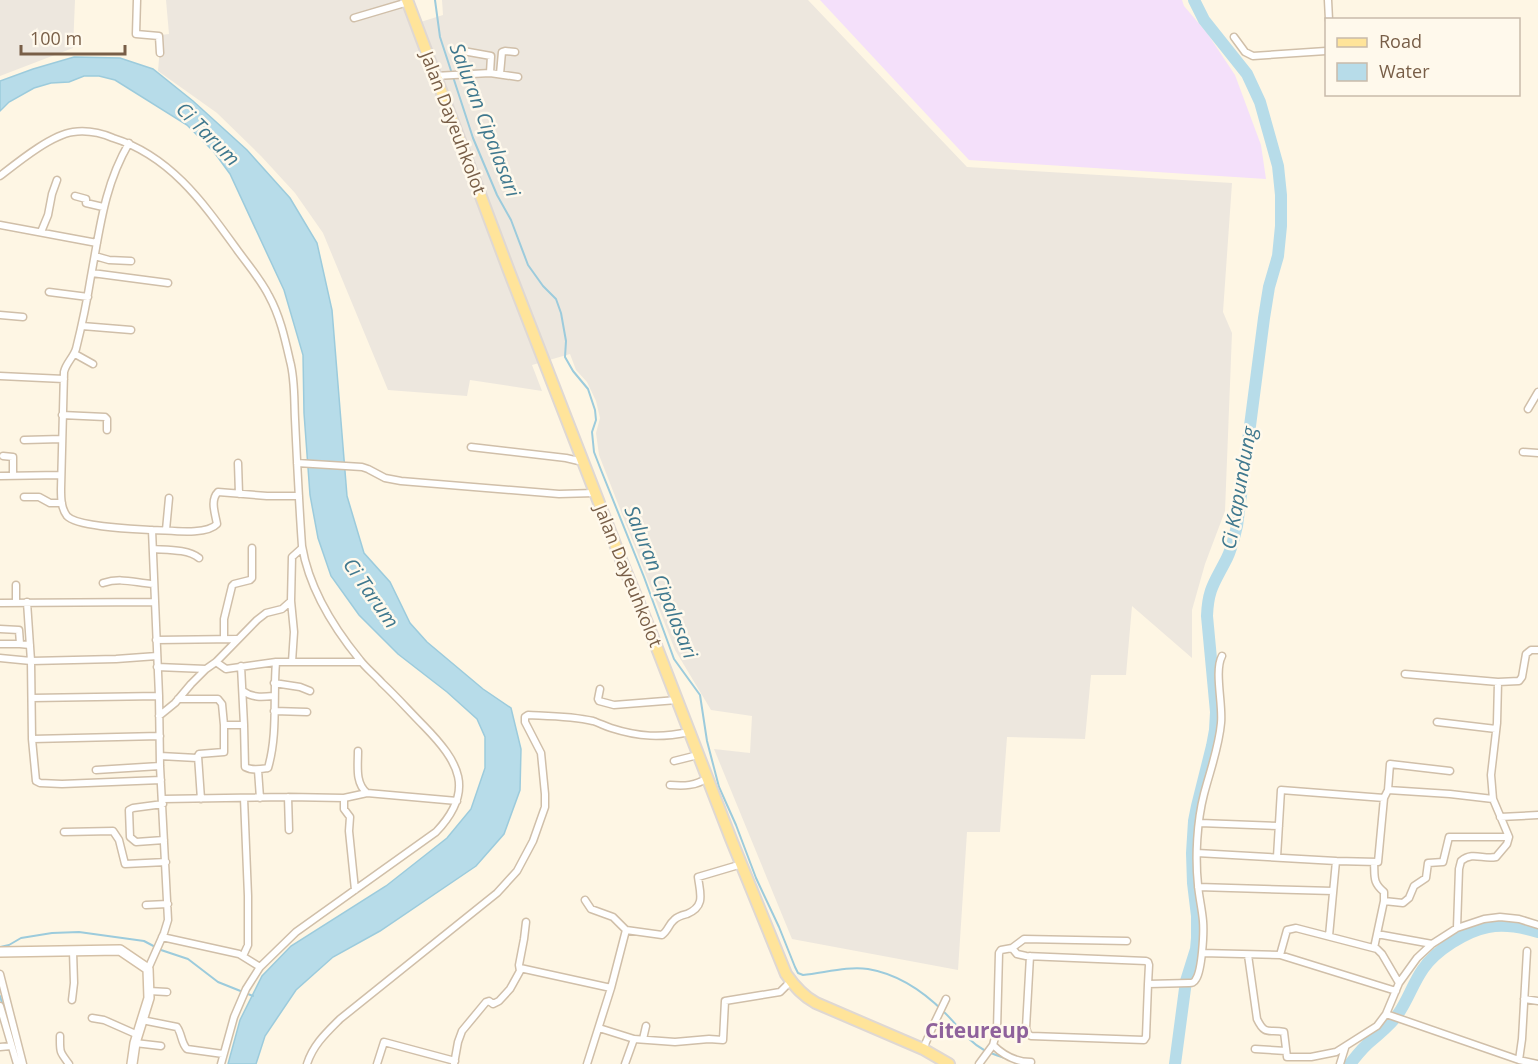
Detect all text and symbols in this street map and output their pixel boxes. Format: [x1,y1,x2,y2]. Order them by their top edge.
scale bar [21,18,124,56]
legend [1325,18,1520,96]
text: 100 m [30,26,82,50]
text: Road [1379,29,1422,53]
water label: Saluran Cipalasari [444,39,528,202]
street label: Jalan Dayeuhkolot [415,46,492,198]
text: Water [1379,59,1430,83]
water label: Ci Tarum [170,96,246,172]
water label: Ci Kapundung [1214,424,1263,551]
street label: Jalan Dayeuhkolot [589,499,668,650]
water label: Saluran Cipalasari [618,501,705,663]
water label: Ci Tarum [337,552,405,633]
district label: Citeureup [925,1016,1029,1044]

